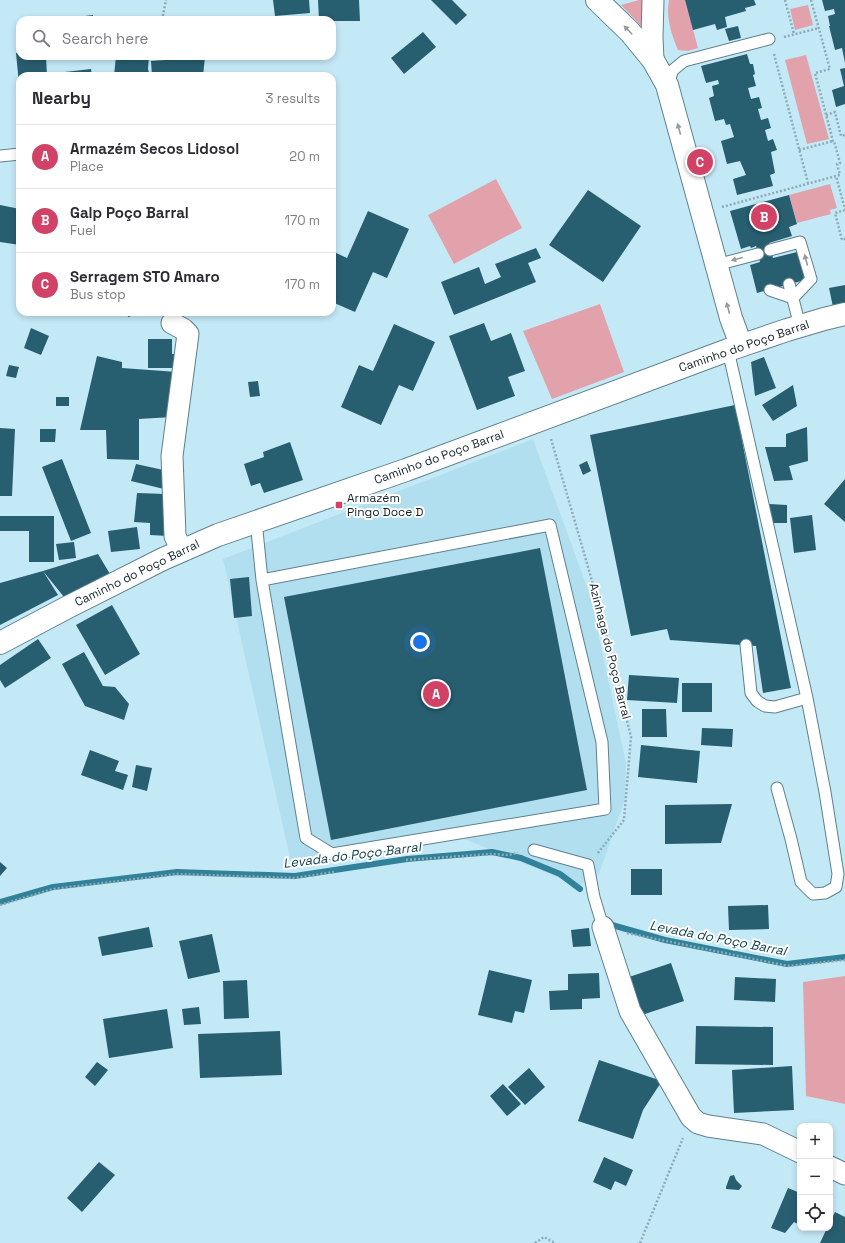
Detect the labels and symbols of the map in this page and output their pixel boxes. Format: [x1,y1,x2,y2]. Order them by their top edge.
one-way arrow [623,25,633,35]
one-way arrow [676,123,682,135]
pin: C [687,147,713,177]
pin: B [751,202,777,232]
one-way arrow [802,254,808,267]
one-way arrow [731,257,743,263]
one-way arrow [725,302,731,314]
street label: Caminho do Poço Barral [677,316,811,376]
street label: Caminho do Poço Barral [372,426,506,488]
place label: Armazém Pingo Doce D [347,490,423,520]
marker: Armazém Pingo Doce D [334,500,344,510]
street label: Caminho do Poço Barral [72,536,202,610]
street label: Azinhaga do Poço Barral [585,581,635,721]
your location [410,632,430,652]
pin: A [423,679,449,709]
water label: Levada do Poço Barral [282,838,424,872]
water label: Levada do Poço Barral [648,916,789,960]

